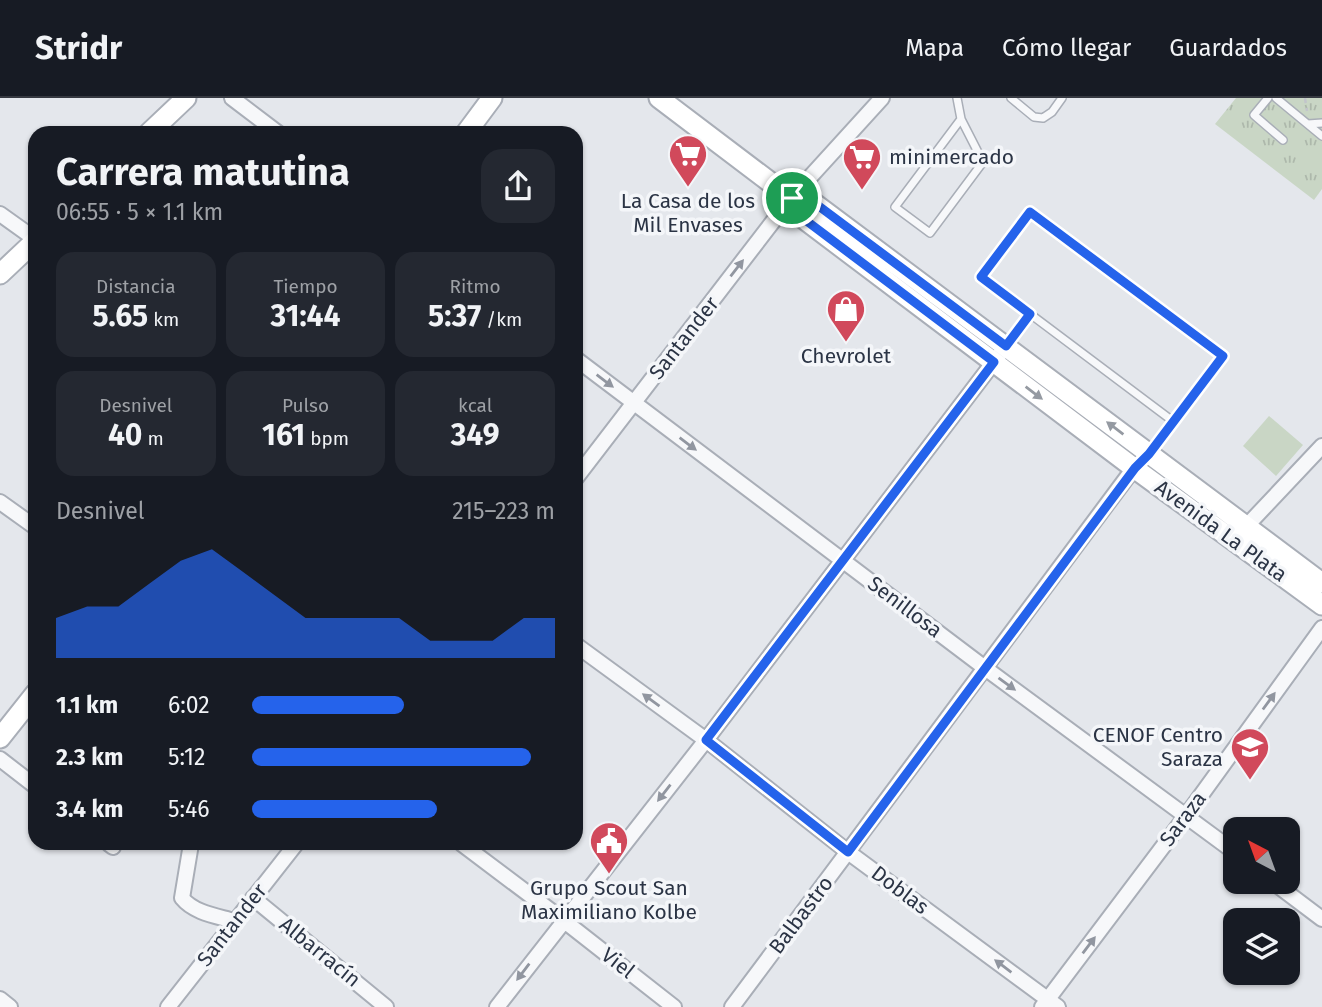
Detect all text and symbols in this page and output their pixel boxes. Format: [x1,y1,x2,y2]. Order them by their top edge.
text: Stridr [35,28,122,68]
text: Mapa [905,34,964,62]
text: Cómo llegar [1002,34,1131,62]
text: Guardados [1169,34,1287,62]
supermarket icon: La Casa de los Mil Envases [667,133,709,188]
supermarket icon: minimercado [841,136,883,191]
place label: minimercado [889,144,1014,170]
text: Carrera matutina [56,149,350,195]
button: share [481,149,555,223]
pin [762,168,822,228]
icon: arrive [773,179,811,217]
place label: La Casa de los Mil Envases [621,188,755,238]
text: 06:55 · 5 × 1.1 km [56,198,223,226]
one-way arrow [730,260,745,278]
text: Distancia [96,275,176,298]
text: Tiempo [273,275,338,298]
text: Ritmo [450,275,501,298]
shop icon: Chevrolet [825,288,867,343]
street label: Santander [643,291,725,385]
text: 5.65 [92,298,148,334]
text: 31:44 [271,298,340,334]
text: 5:37 [428,298,481,334]
text: km [148,308,179,331]
text: /km [481,308,522,331]
place label: Chevrolet [801,343,892,369]
one-way arrow [595,373,613,388]
one-way arrow [1025,385,1043,399]
text: Desnivel [99,394,172,417]
text: Pulso [282,394,329,417]
text: kcal [458,394,492,417]
text: 40 [108,417,142,453]
text: 161 [262,417,305,453]
text: 349 [451,417,500,453]
one-way arrow [1106,422,1124,436]
text: m [142,427,164,450]
text: bpm [305,427,349,450]
one-way arrow [679,436,697,450]
street label: Avenida La Plata [1150,474,1292,588]
text: Desnivel [56,497,145,525]
text: 215–223 m [452,497,555,525]
street label: Senillosa [863,571,947,643]
one-way arrow [998,677,1016,691]
text: 1.1 km [56,691,118,719]
text: 6:02 [168,691,210,719]
one-way arrow [1262,692,1276,710]
one-way arrow [642,693,660,707]
place label: CENOF Centro Saraza [1093,722,1223,772]
school or university icon: CENOF Centro Saraza [1229,726,1271,781]
text: 2.3 km [56,743,123,771]
text: 5:12 [168,743,205,771]
one-way arrow [656,784,671,802]
street label: Saraza [1154,786,1212,852]
text: 3.4 km [56,795,124,823]
text: 5:46 [168,795,209,823]
north arrow [1223,817,1300,894]
map controls [1223,817,1300,985]
public building icon: Grupo Scout San Maximiliano Kolbe [588,820,630,875]
street label: Doblas [866,860,934,920]
street label: Balbastro [763,871,839,959]
place label: Grupo Scout San Maximiliano Kolbe [521,875,697,925]
street label: Santander [191,878,273,972]
button: layers [1223,908,1300,985]
street label: Albarracín [274,911,366,993]
one-way arrow [1081,936,1096,954]
street label: Viel [596,942,640,984]
one-way arrow [994,960,1012,974]
one-way arrow [516,963,531,981]

